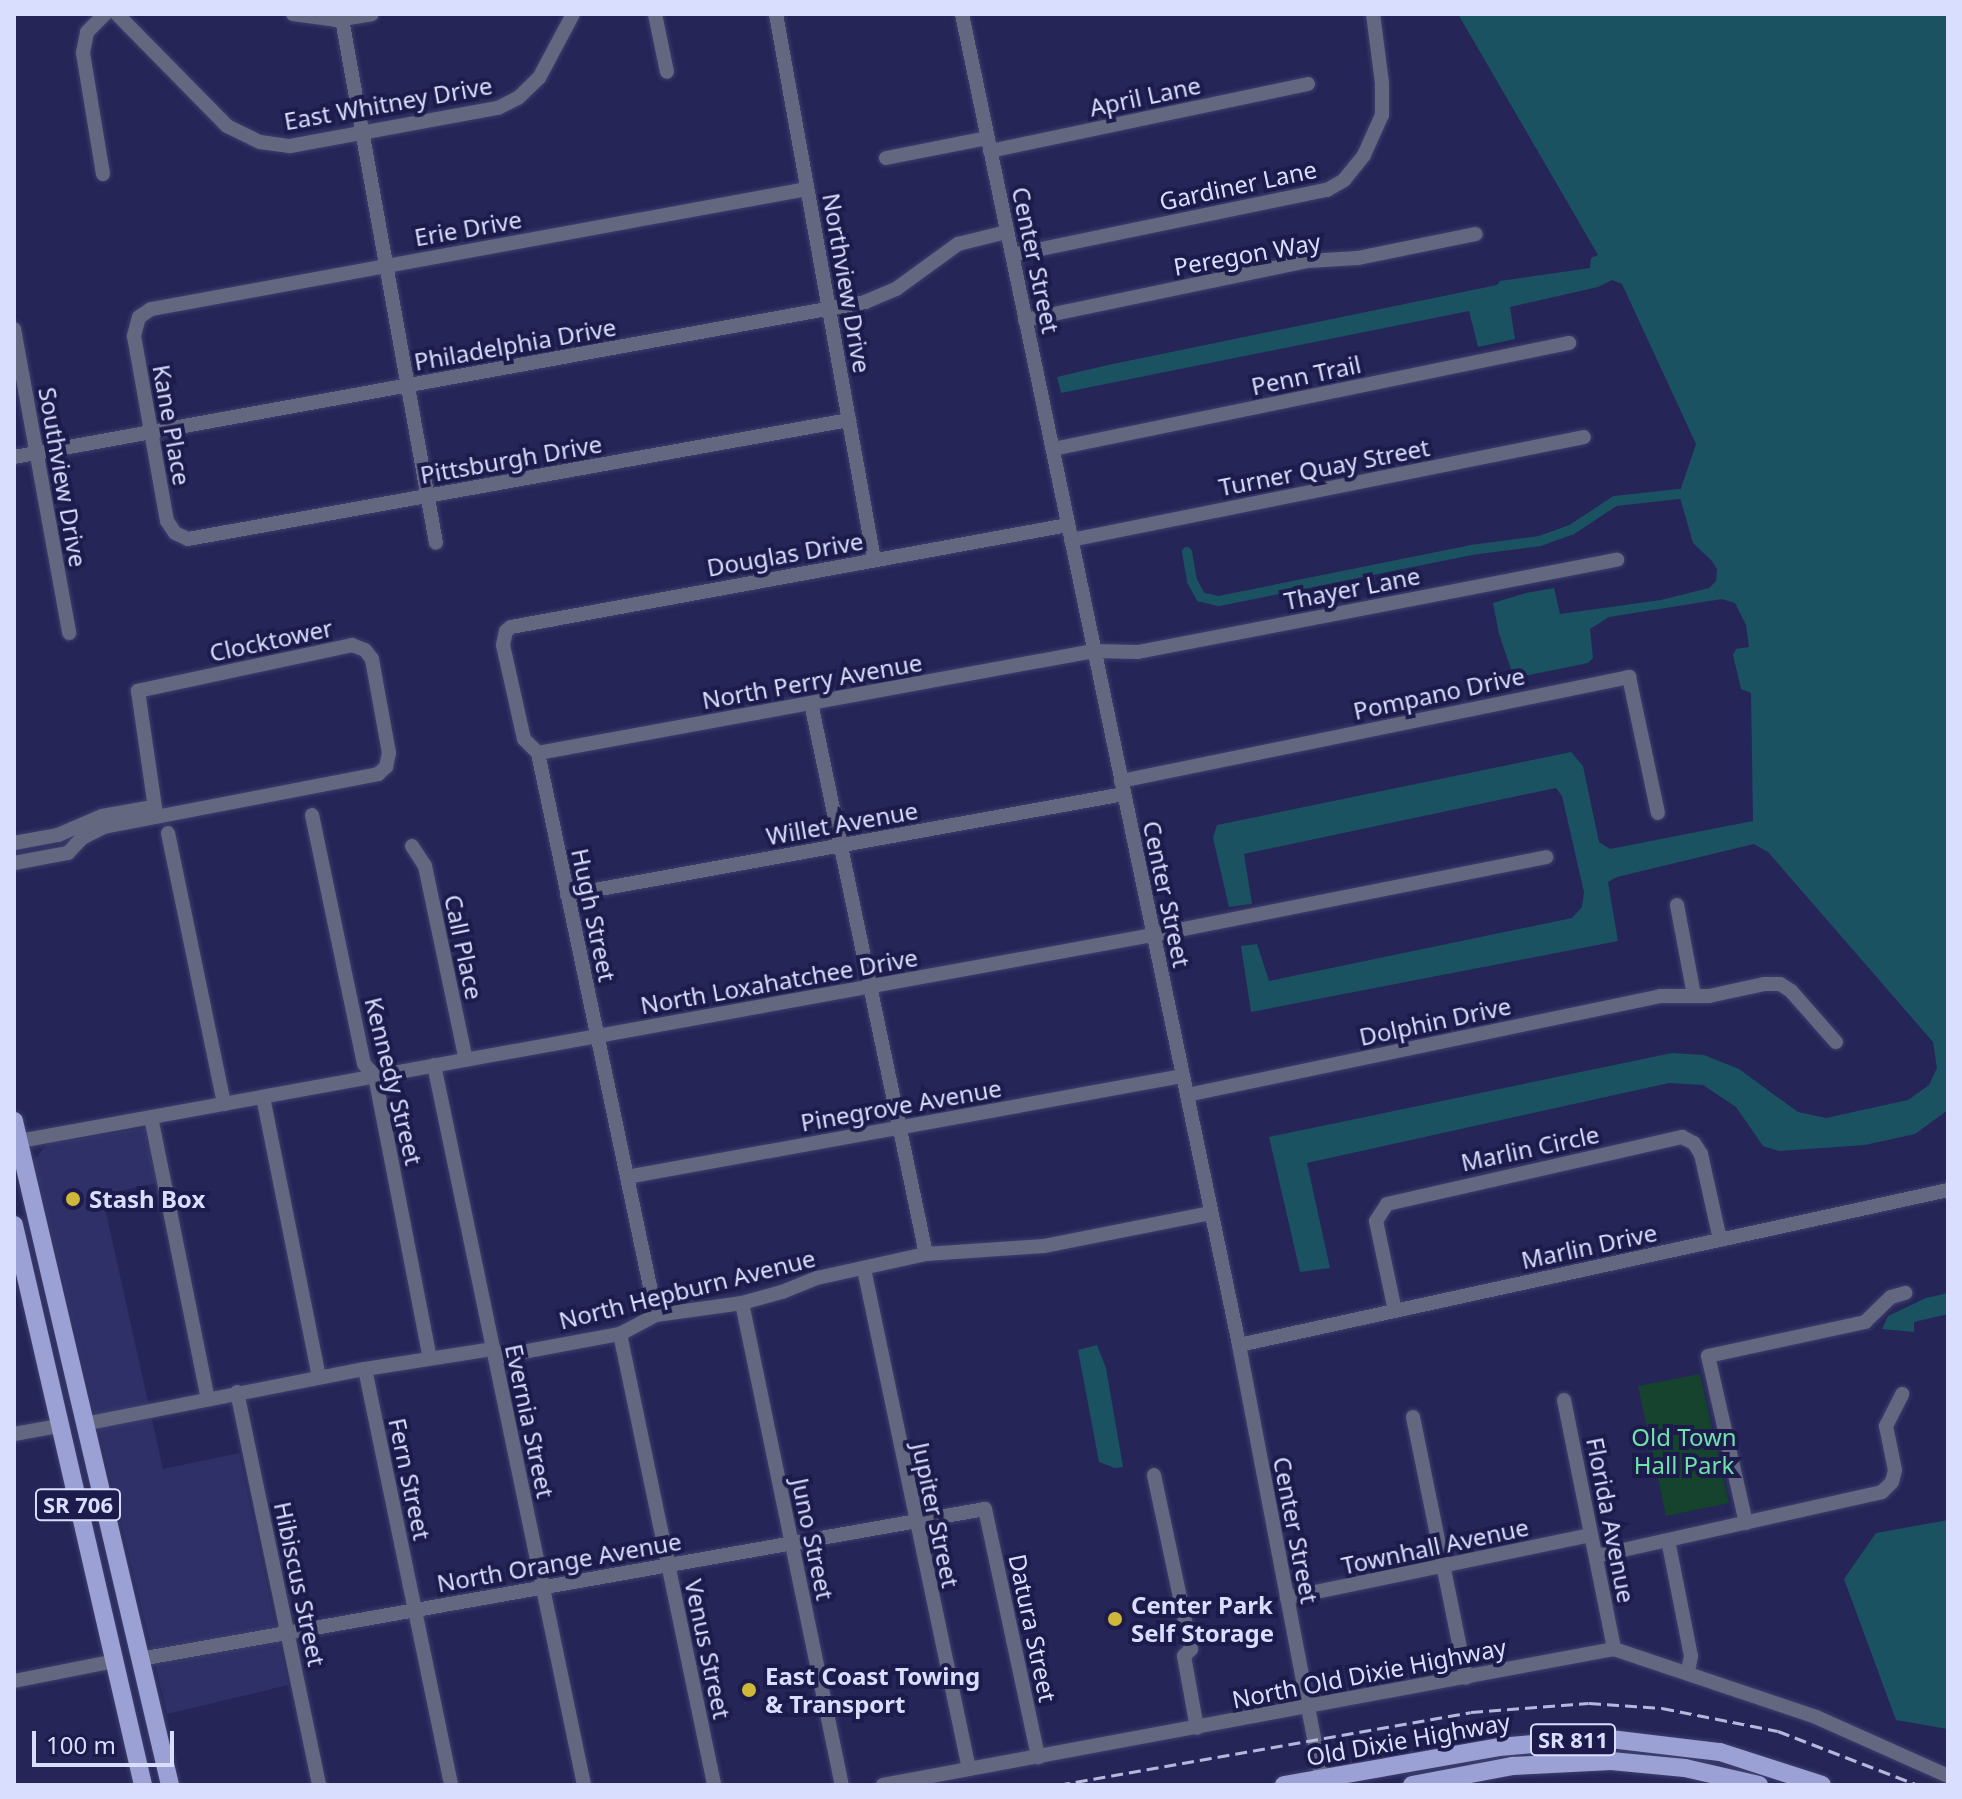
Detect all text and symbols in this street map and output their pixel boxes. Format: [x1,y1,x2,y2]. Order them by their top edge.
street label: April Lane [1087,70,1203,122]
street label: East Whitney Drive [282,71,494,135]
street label: Gardiner Lane [1157,154,1319,216]
street label: Center Street [1006,184,1066,336]
street label: Northview Drive [817,191,877,375]
street label: Erie Drive [412,204,524,252]
street label: Peregon Way [1171,227,1323,281]
street label: Philadelphia Drive [412,312,618,376]
street label: Penn Trail [1249,349,1363,401]
street label: Kane Place [147,362,197,488]
street label: Southview Drive [33,385,93,569]
street label: Pittsburgh Drive [418,429,604,489]
street label: Turner Quay Street [1216,432,1432,502]
street label: Douglas Drive [705,526,865,582]
street label: Thayer Lane [1282,561,1422,615]
street label: Clocktower [207,613,335,667]
street label: North Perry Avenue [700,647,924,715]
street label: Pompano Drive [1351,661,1527,725]
street label: Willet Avenue [764,795,920,851]
street label: Center Street [1137,818,1197,970]
street label: Hugh Street [566,846,622,984]
street label: Call Place [439,892,489,1002]
street label: North Loxahatchee Drive [638,942,920,1020]
street label: Dolphin Drive [1356,991,1514,1051]
street label: Kennedy Street [359,994,429,1168]
street label: Pinegrove Avenue [798,1073,1004,1137]
street label: Marlin Circle [1458,1119,1602,1177]
place label: Stash Box [89,1185,205,1213]
marker: Stash Box [64,1190,82,1208]
street label: Marlin Drive [1519,1218,1659,1274]
street label: North Hepburn Avenue [556,1243,818,1335]
street label: Evernia Street [500,1341,560,1501]
street label: Fern Street [383,1415,437,1543]
park label: Old Town Hall Park [1631,1423,1737,1479]
street label: Florida Avenue [1581,1435,1641,1605]
street label: Jupiter Street [907,1440,965,1590]
street label: Center Street [1268,1454,1324,1606]
street label: Juno Street [786,1475,840,1603]
road number: SR 706 [34,1487,122,1523]
street label: Hibiscus Street [269,1499,331,1669]
street label: Townhall Avenue [1339,1512,1531,1580]
street label: North Orange Avenue [435,1526,683,1598]
street label: Datura Street [1003,1551,1063,1705]
street label: Venus Street [679,1577,737,1721]
place label: Center Park Self Storage [1131,1591,1274,1647]
marker: Center Park Self Storage [1106,1610,1124,1628]
street label: North Old Dixie Highway [1229,1632,1509,1714]
place label: East Coast Towing & Transport [765,1662,980,1718]
marker: East Coast Towing & Transport [740,1681,758,1699]
street label: Old Dixie Highway [1304,1707,1512,1771]
scale bar [36,1715,178,1765]
road number: SR 811 [1529,1722,1617,1758]
text: 100 m [46,1728,116,1761]

